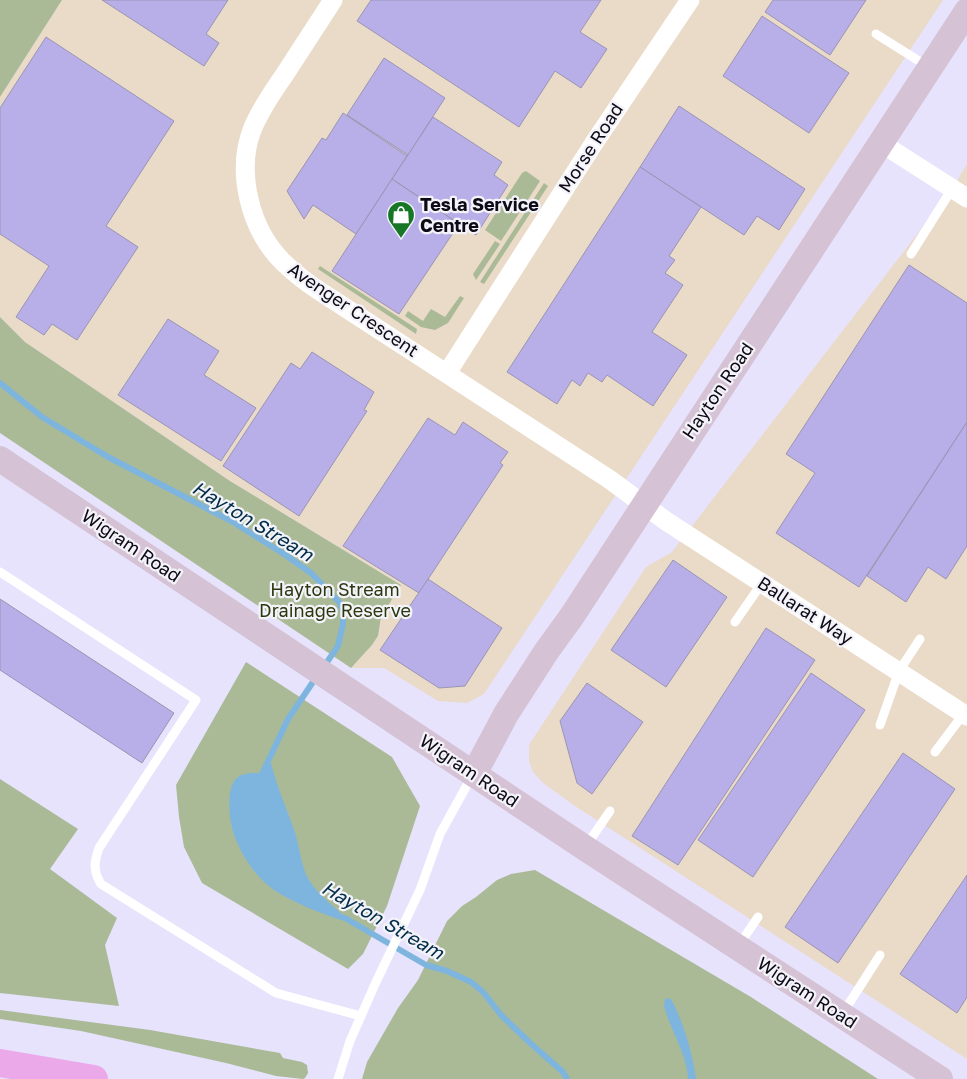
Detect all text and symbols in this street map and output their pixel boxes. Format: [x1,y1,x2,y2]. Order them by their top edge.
street label: Morse Road [553,99,627,196]
place label: Tesla Service Centre [420,193,539,236]
shop icon: Tesla Service Centre [386,200,416,239]
street label: Avenger Crescent [284,257,423,361]
street label: Hayton Road [677,338,758,443]
water label: Hayton Stream [189,476,319,566]
street label: Wigram Road [78,504,185,586]
street label: Ballarat Way [754,571,857,649]
park label: Hayton Stream Drainage Reserve [259,578,411,621]
street label: Wigram Road [416,729,523,811]
water label: Hayton Stream [318,875,449,964]
street label: Wigram Road [753,952,862,1033]

